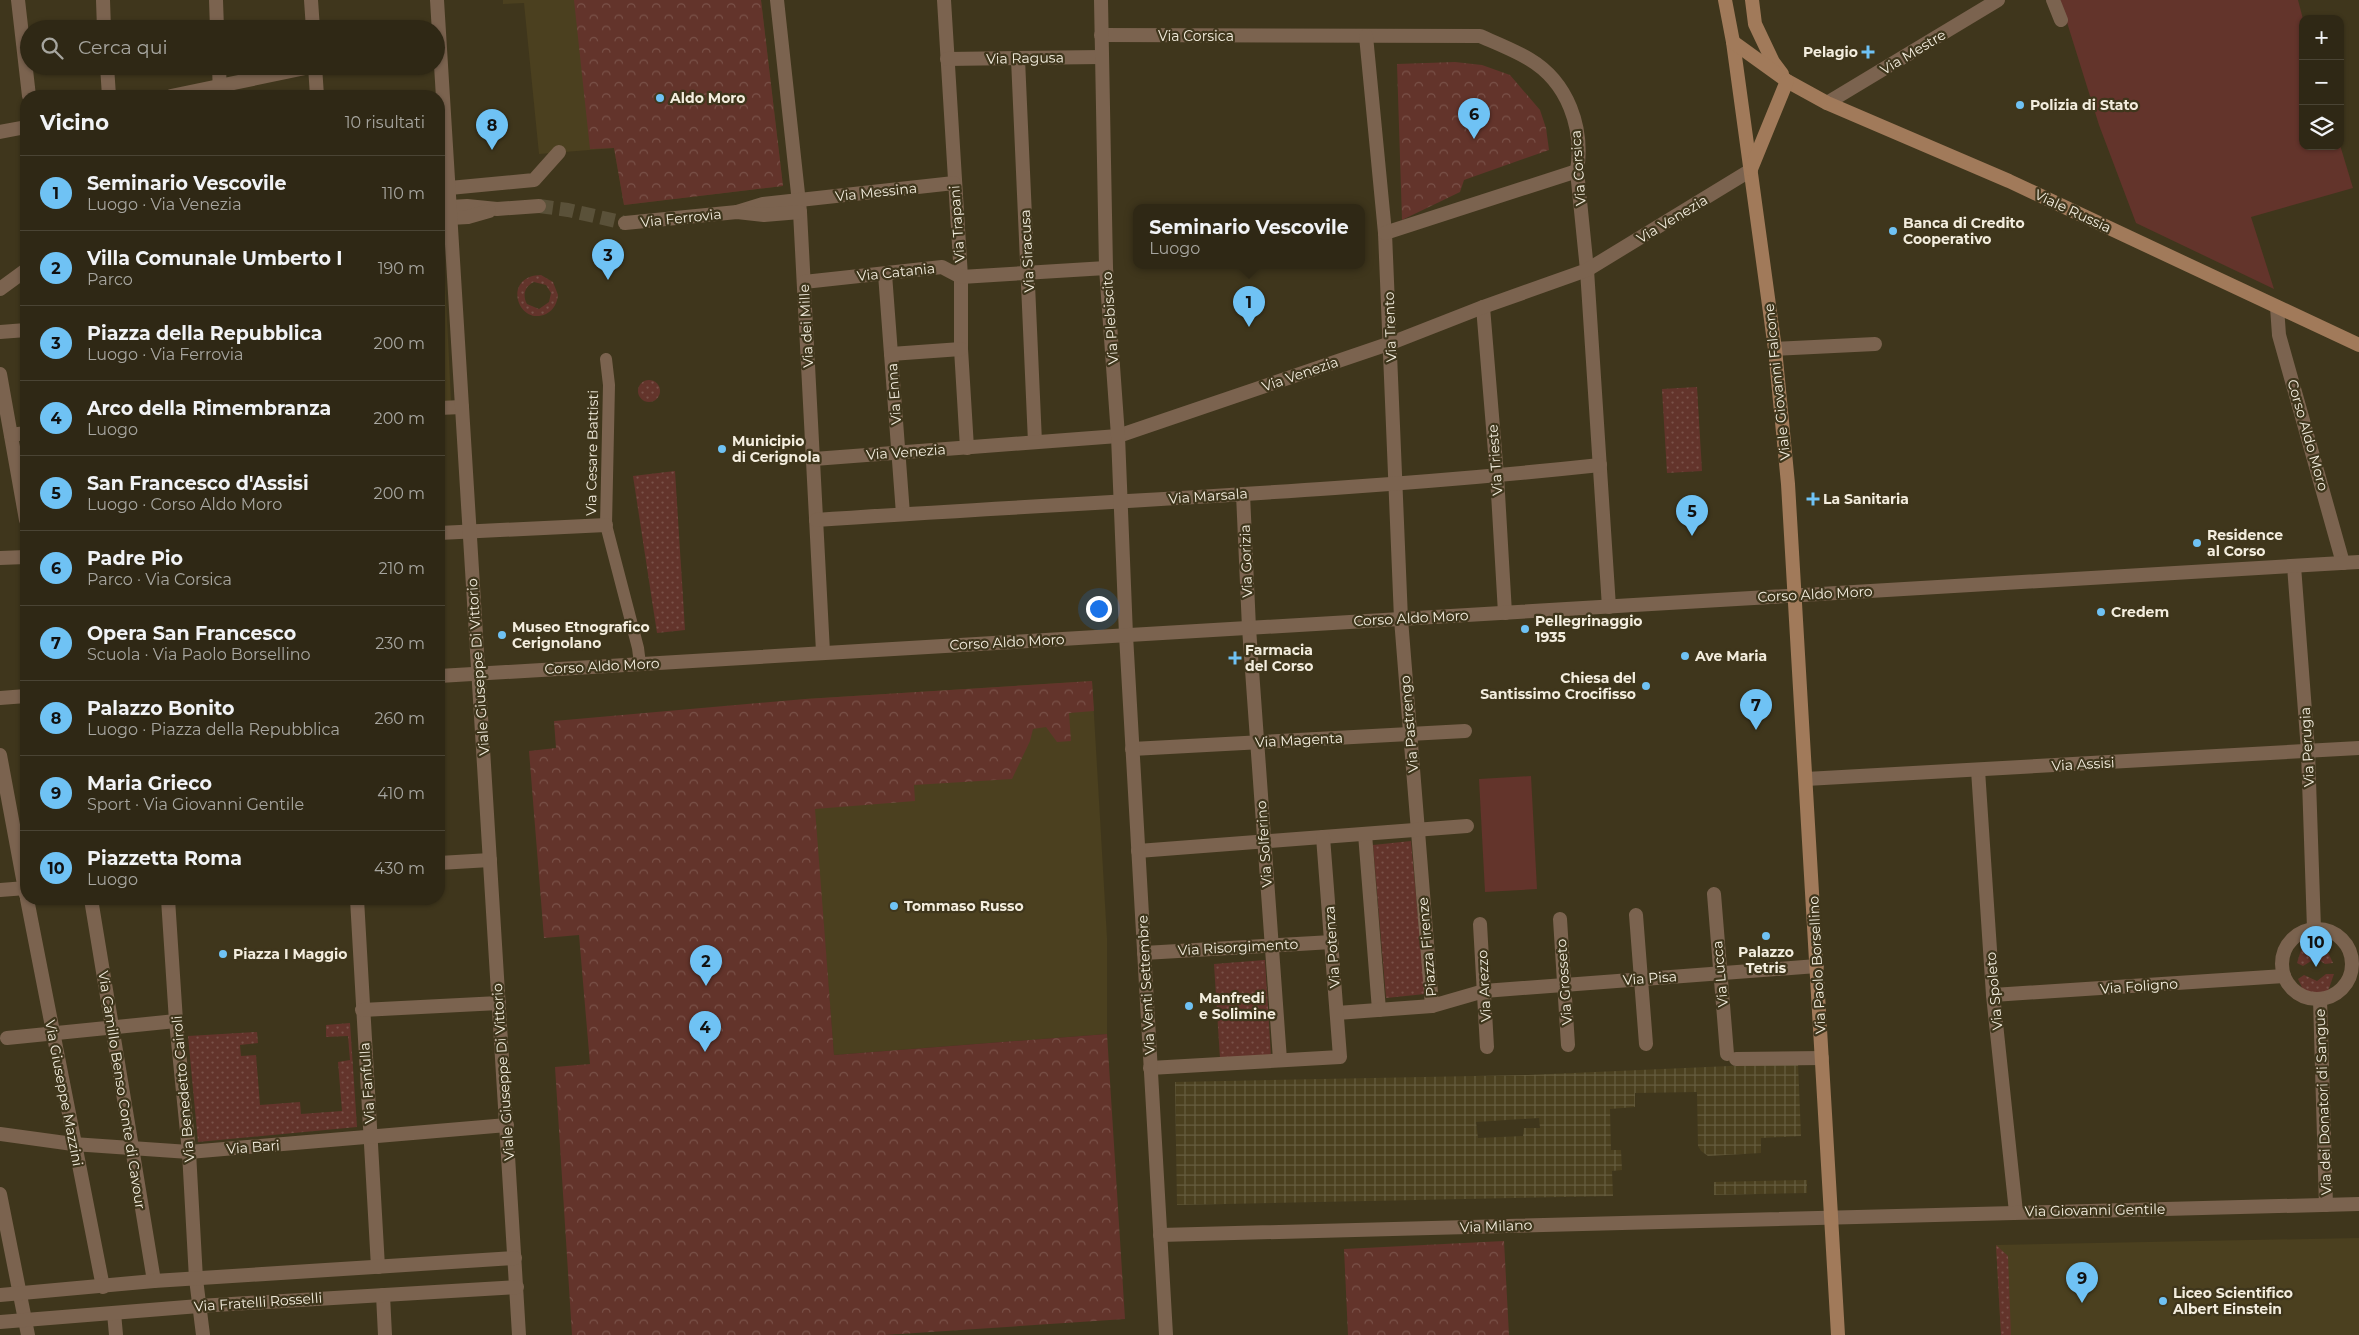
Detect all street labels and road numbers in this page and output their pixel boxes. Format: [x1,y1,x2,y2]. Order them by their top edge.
street label: Via Mestre [1877,25,1949,79]
street label: Via Corsica [1158,27,1234,45]
street label: Via Ragusa [986,48,1064,68]
street label: Via Corsica [1566,129,1590,207]
street label: Via Messina [834,179,918,205]
street label: Via Trapani [945,185,969,263]
street label: Viale Russia [2032,185,2114,237]
street label: Via Venezia [1633,191,1711,247]
street label: Via Ferrovia [640,205,722,231]
street label: Via Siracusa [1016,209,1038,293]
street label: Via Catania [856,259,936,285]
street label: Via Plebiscito [1098,271,1122,365]
street label: Via dei Mille [795,284,817,368]
street label: Via Trento [1380,291,1400,363]
street label: Viale Giovanni Falcone [1760,303,1794,461]
street label: Via Venezia [1259,353,1341,395]
street label: Via Enna [883,363,905,425]
street label: Corso Aldo Moro [2283,377,2333,493]
street label: Via Cesare Battisti [582,390,602,516]
street label: Via Trieste [1484,424,1506,496]
street label: Via Venezia [866,440,946,464]
street label: Via Marsala [1168,484,1248,508]
street label: Via Gorizia [1236,524,1256,598]
street label: Viale Giuseppe Di Vittorio [463,578,493,756]
street label: Corso Aldo Moro [1757,582,1873,606]
street label: Corso Aldo Moro [1353,606,1469,630]
street label: Corso Aldo Moro [949,630,1065,654]
street label: Corso Aldo Moro [544,654,660,678]
street label: Via Pastrengo [1396,674,1422,773]
street label: Via Perugia [2296,706,2318,788]
street label: Via Magenta [1255,729,1343,751]
street label: Via Assisi [2051,753,2115,775]
street label: Via Solferino [1252,800,1276,888]
street label: Via Paolo Borsellino [1804,895,1830,1034]
street label: Piazza Firenze [1414,897,1440,997]
street label: Via Potenza [1320,905,1344,989]
street label: Via Venti Settembre [1133,915,1159,1055]
street label: Via Risorgimento [1177,935,1299,959]
street label: Via Grosseto [1552,938,1576,1026]
street label: Via Lucca [1708,940,1732,1008]
street label: Via Arezzo [1473,949,1495,1022]
street label: Via Spoleto [1982,951,2006,1031]
street label: Via Pisa [1622,967,1678,989]
street label: Via Camillo Benso Conte di Cavour [94,970,150,1211]
street label: Via Foligno [2099,974,2179,998]
street label: Viale Giuseppe Di Vittorio [488,983,518,1161]
street label: Via dei Donatori di Sangue [2311,1008,2335,1196]
street label: Via Benedetto Cairoli [168,1015,198,1163]
street label: Via Giuseppe Mazzini [41,1018,87,1168]
street label: Via Fanfulla [355,1042,379,1124]
street label: Via Bari [226,1136,280,1158]
street label: Via Giovanni Gentile [2024,1200,2166,1220]
street label: Via Milano [1459,1216,1533,1236]
street label: Via Fratelli Rosselli [193,1289,323,1315]

